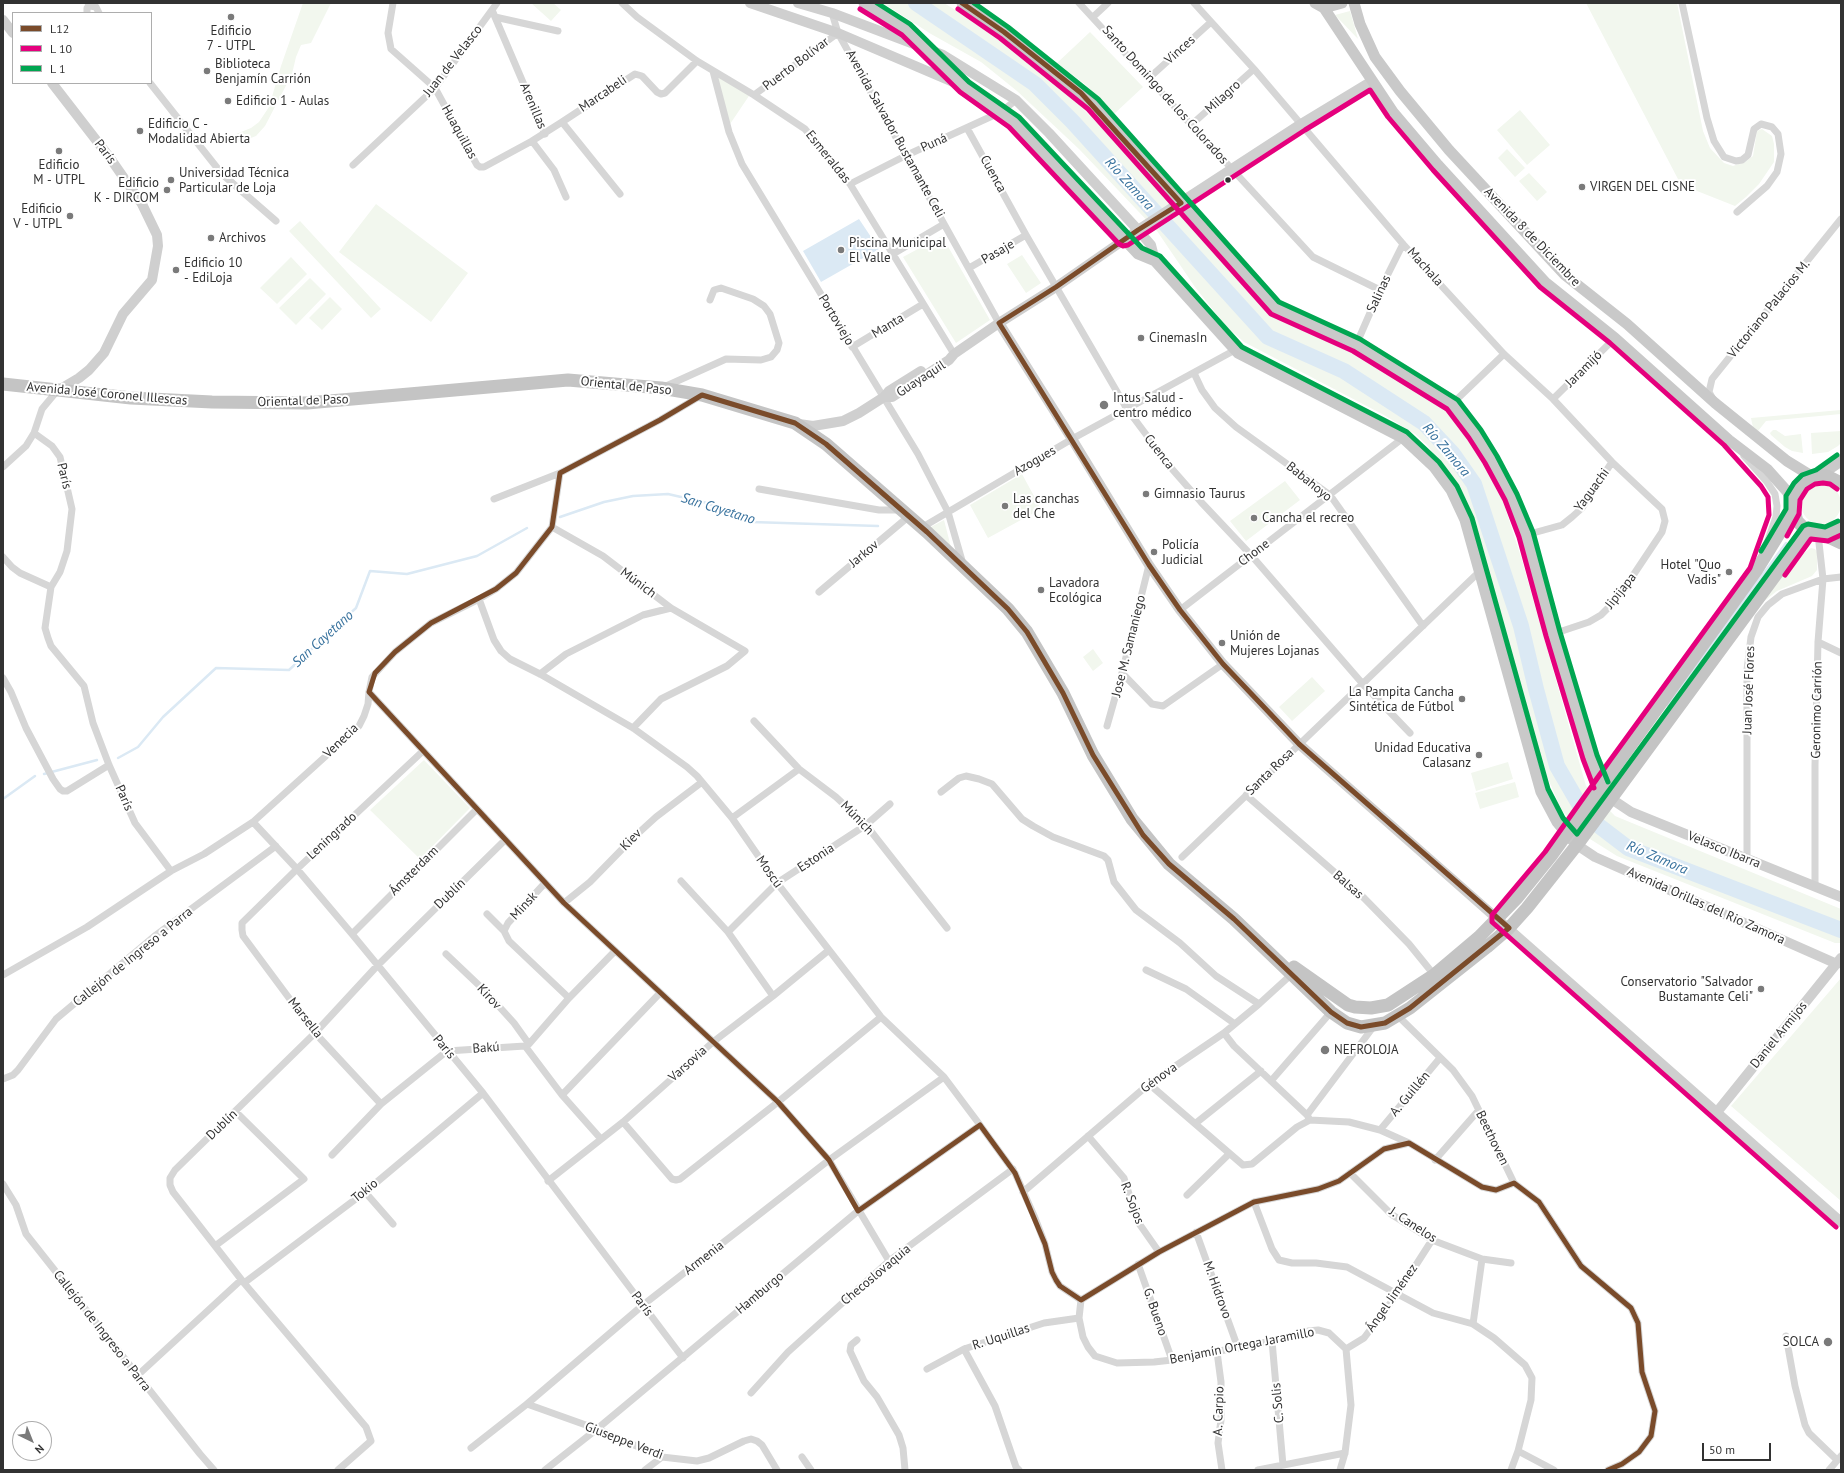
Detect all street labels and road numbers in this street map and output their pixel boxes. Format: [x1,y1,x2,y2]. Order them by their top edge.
street label: Juan de Velasco [420,22,486,100]
street label: Santo Domingo de los Colorados [1099,23,1231,167]
street label: Vinces [1162,32,1198,68]
street label: Puerto Bolívar [760,34,832,94]
street label: Avenida Salvador Bustamante Celi [842,47,948,221]
street label: Marcabeli [576,72,630,116]
street label: Milagro [1202,77,1244,117]
street label: Arenillas [516,81,550,131]
street label: Huaquillas [438,102,480,162]
street label: Esmeraldas [802,128,854,186]
street label: Puná [918,130,950,156]
street label: París [91,137,119,167]
street label: Cuenca [976,153,1010,195]
street label: Avenida 8 de Diciembre [1481,184,1583,290]
street label: Pasaje [979,236,1017,268]
street label: Machala [1404,245,1446,289]
street label: Victoriano Palacios M. [1725,257,1813,361]
street label: Salinas [1364,273,1394,315]
street label: Portoviejo [815,292,857,348]
street label: Manta [869,310,907,342]
street label: Jaramijó [1562,347,1606,391]
street label: Guayaquil [894,357,948,401]
street label: Oriental de Paso [580,373,672,399]
street label: Avenida José Coronel Illescas [26,379,188,409]
street label: Oriental de Paso [257,392,349,410]
street label: Cuenca [1140,431,1178,473]
street label: Azogues [1011,443,1059,479]
street label: Babahoyo [1283,459,1335,505]
street label: París [53,461,75,491]
street label: Yaguachi [1571,465,1613,515]
street label: Chone [1235,536,1273,570]
street label: Jarkov [846,537,882,571]
street label: Múnich [617,564,659,602]
street label: Jipijapa [1602,570,1640,612]
street label: Jose M. Samaniego [1109,594,1149,698]
street label: Juan José Flores [1740,646,1758,734]
street label: Geronimo Carrión [1808,661,1826,759]
street label: Venecia [320,721,362,761]
street label: Santa Rosa [1243,745,1297,799]
street label: París [111,783,137,813]
street label: Múnich [837,798,877,838]
street label: Leningrado [304,809,360,863]
street label: Kiev [617,826,645,854]
street label: Velasco Ibarra [1685,828,1763,872]
street label: Estonia [795,840,837,876]
street label: Ámsterdam [386,843,442,899]
street label: Moscú [752,853,786,891]
street label: Avenida Orillas del Rio Zamora [1625,864,1787,948]
street label: Balsas [1330,868,1366,902]
street label: Dublín [431,876,469,912]
street label: Minsk [507,889,541,923]
street label: Callejón de Ingreso a Parra [70,904,196,1010]
street label: Kirov [473,981,505,1013]
street label: Marsella [284,995,326,1041]
street label: Daniel Armijos [1747,998,1811,1072]
street label: París [429,1032,459,1062]
street label: Bakú [472,1039,500,1057]
street label: Varsovia [666,1043,710,1085]
street label: Génova [1138,1060,1180,1096]
street label: A. Guillén [1387,1068,1433,1120]
street label: Dublín [203,1107,241,1143]
street label: Beethoven [1472,1108,1512,1168]
street label: Tokio [349,1176,381,1206]
street label: R. Sojos [1117,1180,1147,1226]
street label: J. Canelos [1386,1204,1440,1246]
street label: Armenia [681,1238,727,1278]
street label: Checoslovaquia [838,1241,914,1309]
street label: M. Hidrovo [1199,1259,1235,1321]
street label: Ángel Jiménez [1363,1261,1421,1335]
street label: Callejón de Ingreso a Parra [50,1267,154,1395]
street label: Hamburgo [733,1268,787,1318]
street label: G. Bueno [1140,1286,1170,1338]
street label: París [628,1289,656,1319]
street label: R. Uquillas [970,1320,1032,1354]
street label: Benjamín Ortega Jaramillo [1168,1324,1316,1368]
street label: C. Solis [1268,1382,1288,1424]
street label: A. Carpio [1210,1386,1228,1436]
street label: Giuseppe Verdi [583,1419,665,1463]

